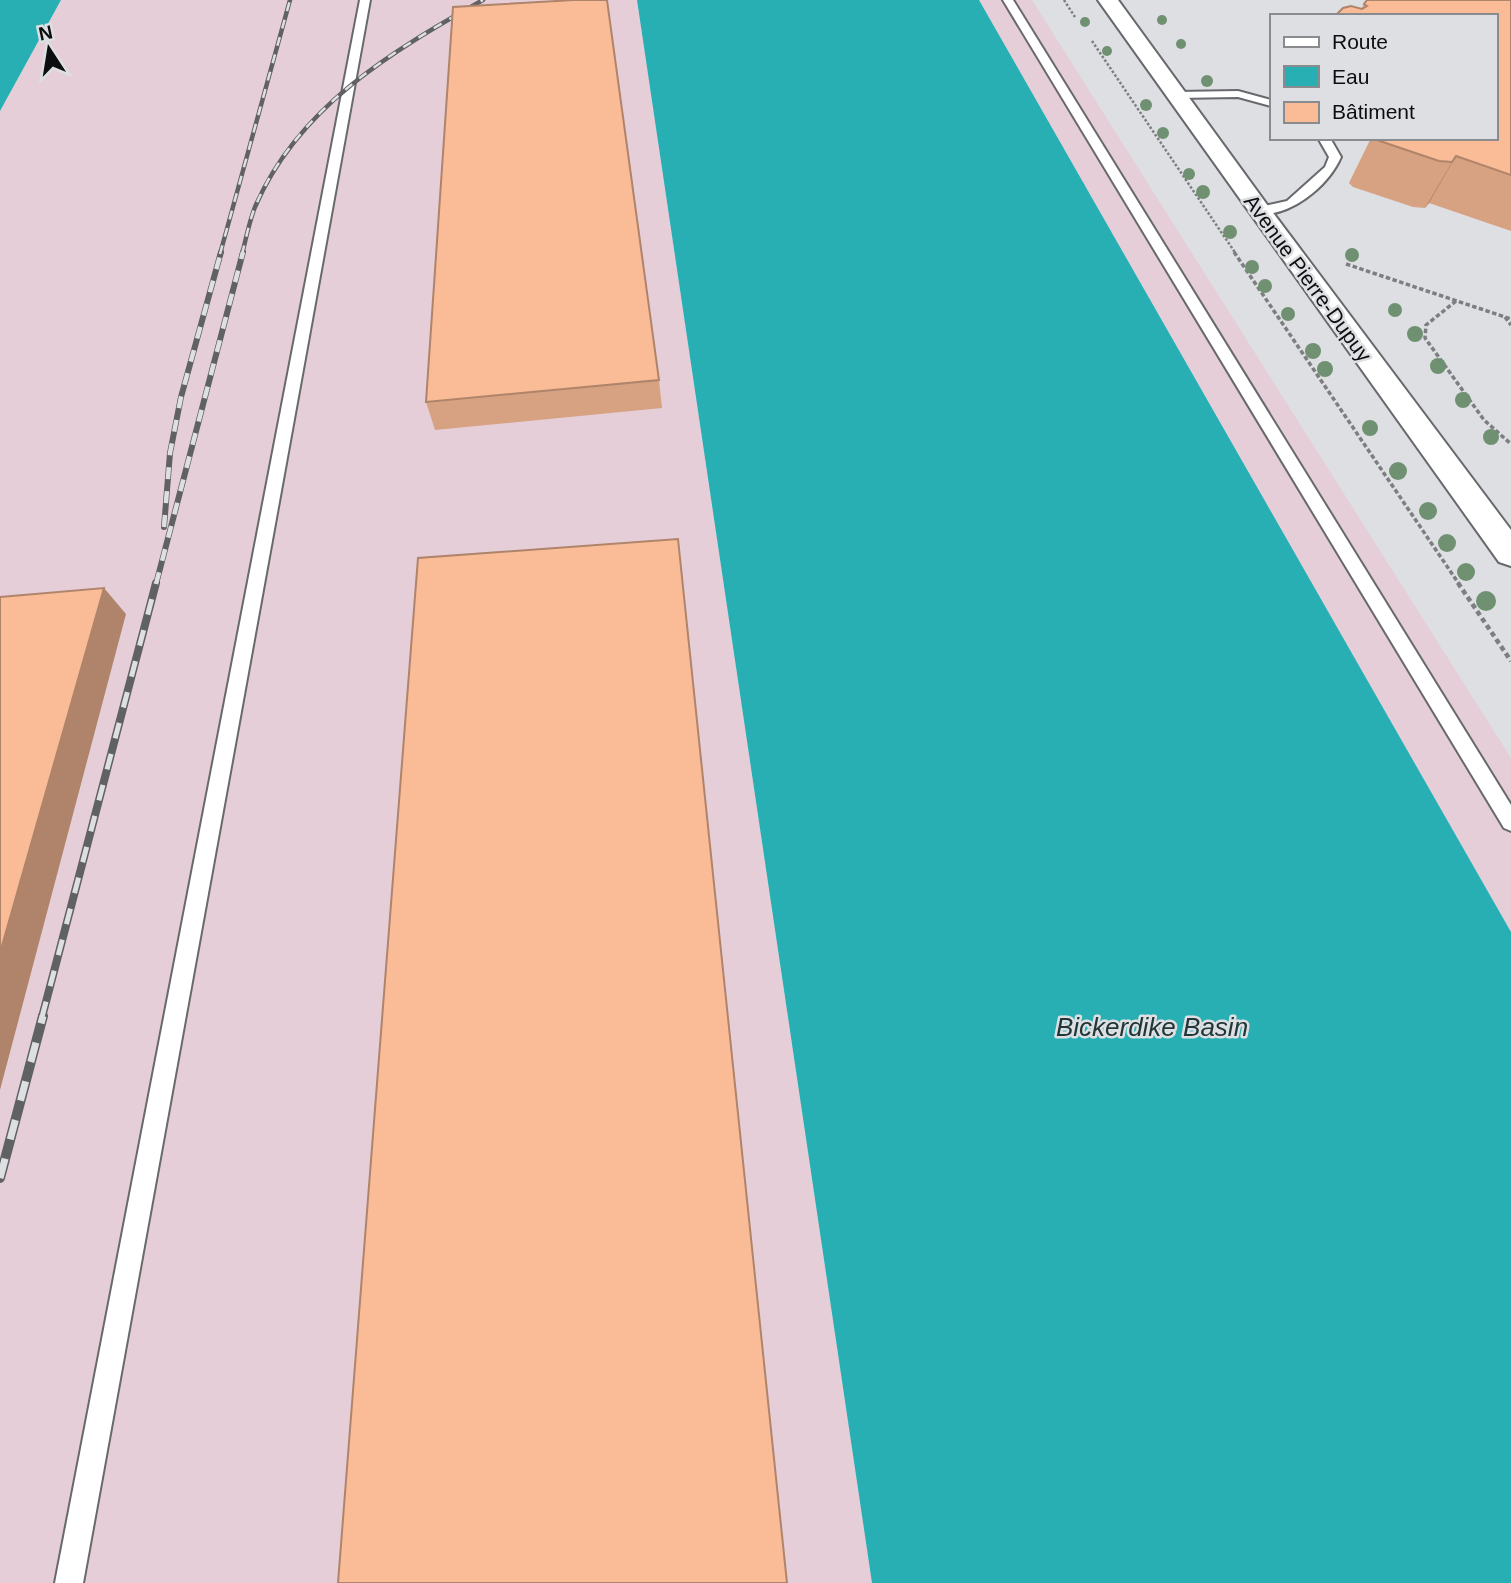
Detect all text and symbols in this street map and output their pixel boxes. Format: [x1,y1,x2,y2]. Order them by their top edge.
north arrow [14,14,84,84]
legend [1270,14,1497,140]
text: N [37,21,54,45]
text: Route [1332,30,1388,53]
text: Eau [1332,65,1369,88]
text: Bâtiment [1332,100,1415,123]
street label: Avenue Pierre-Dupuy [1240,190,1376,366]
water label: Bickerdike Basin [1056,1012,1248,1042]

